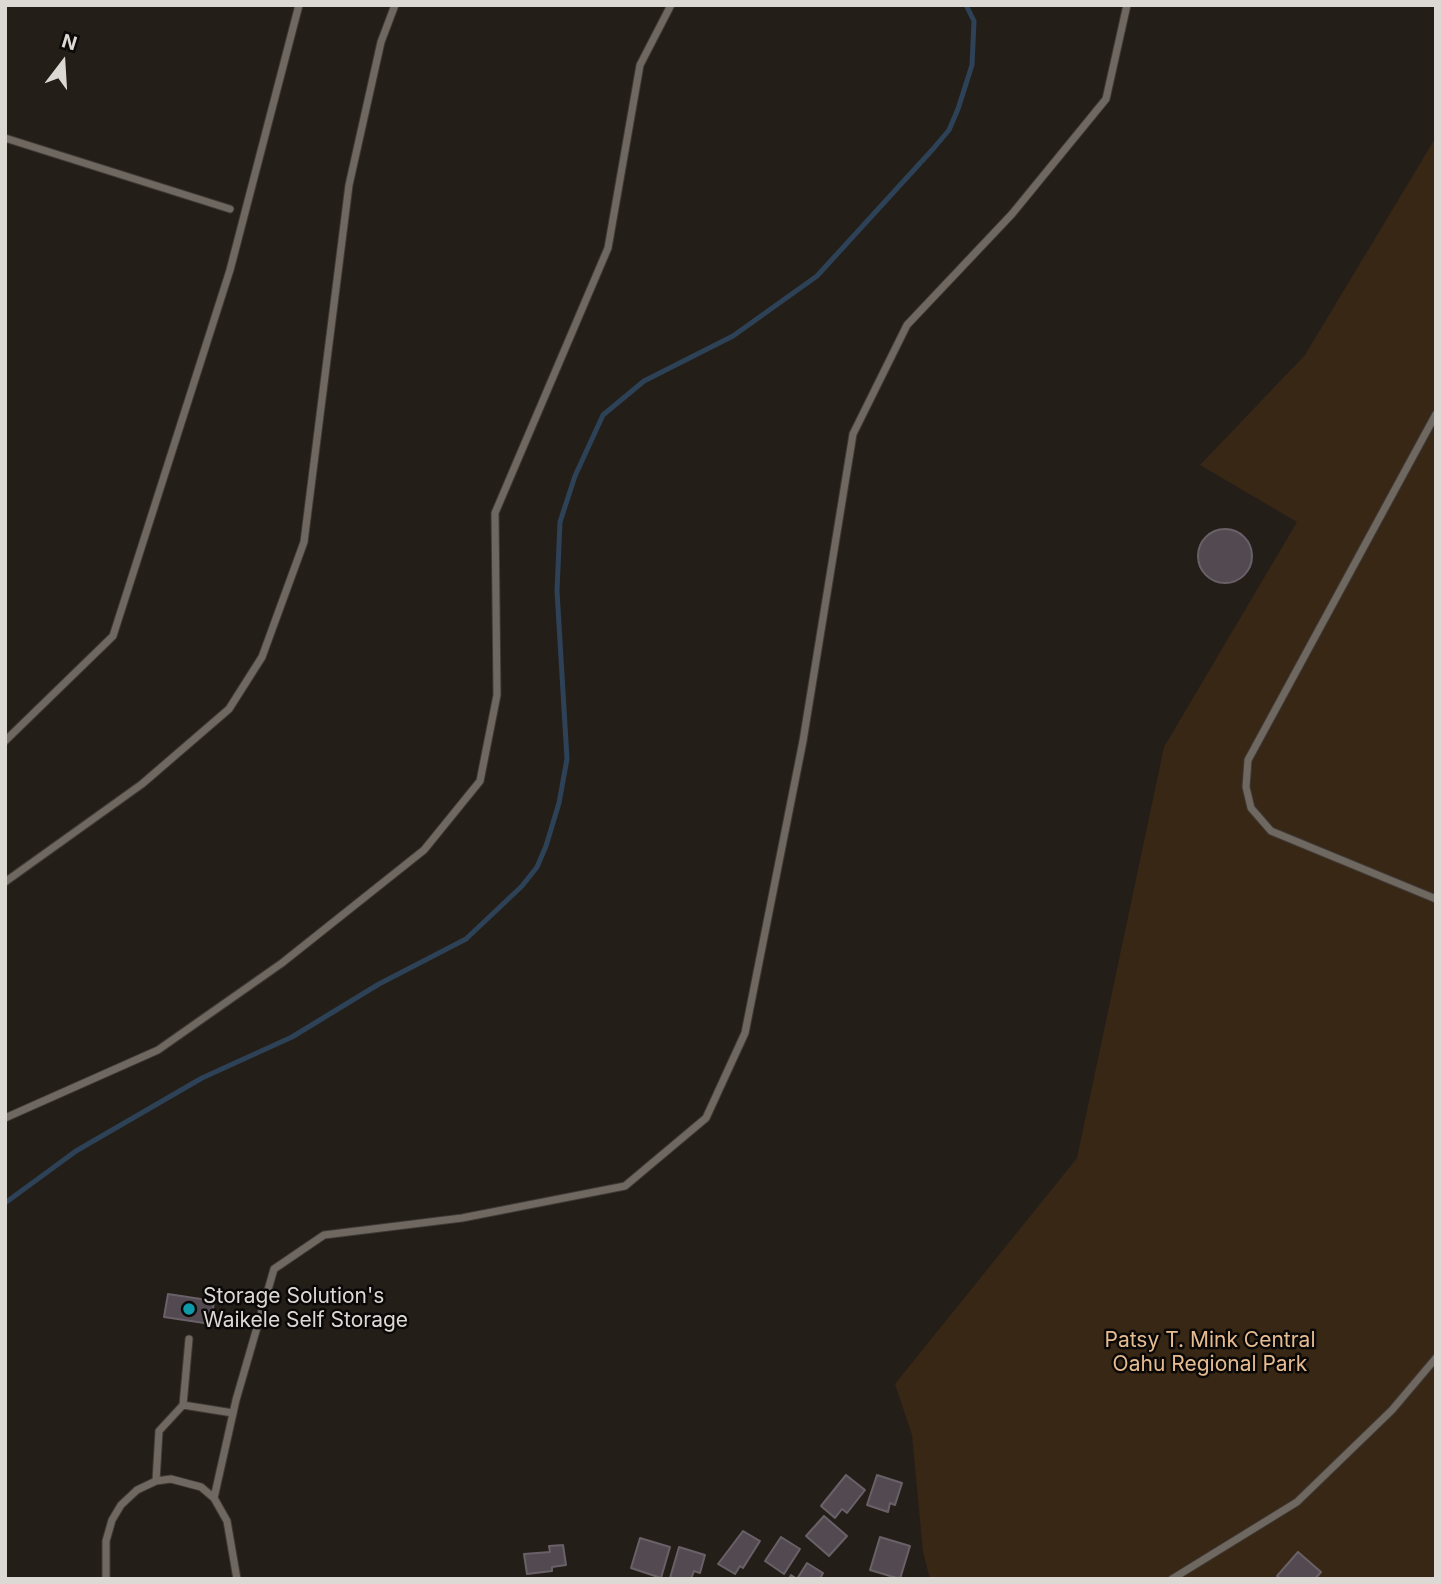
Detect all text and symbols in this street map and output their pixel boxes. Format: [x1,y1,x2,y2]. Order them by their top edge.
north arrow [28,28,98,98]
text: N [59,29,80,56]
place label: Storage Solution's Waikele Self Storage [203,1284,408,1334]
marker: Storage Solution's Waikele Self Storage [181,1301,197,1317]
park label: Patsy T. Mink Central Oahu Regional Park [1104,1328,1316,1378]

